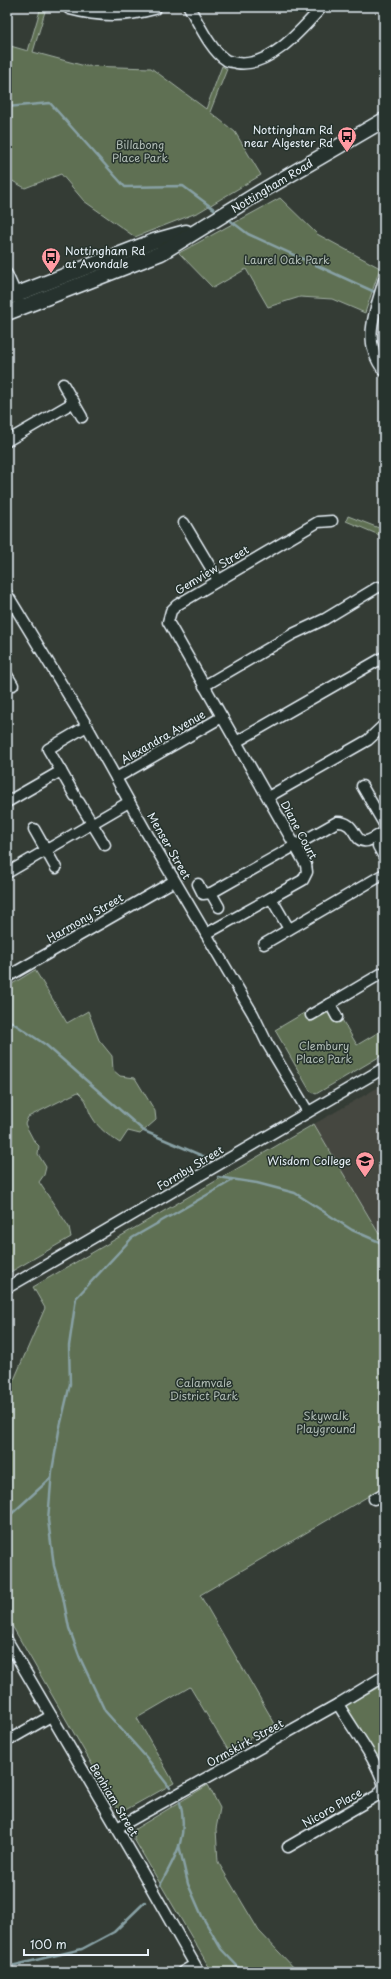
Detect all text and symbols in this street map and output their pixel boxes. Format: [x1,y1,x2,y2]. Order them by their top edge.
place label: Nottingham Rd near Algester Rd [244,121,333,151]
bus stop icon: Nottingham Rd near Algester Rd [336,125,358,153]
park label: Billabong Place Park [112,136,168,166]
street label: Nottingham Road [228,154,316,217]
place label: Nottingham Rd at Avondale [65,242,146,272]
bus stop icon: Nottingham Rd at Avondale [40,246,62,274]
park label: Laurel Oak Park [244,251,330,268]
street label: Gemview Street [171,540,252,598]
street label: Alexandra Avenue [117,705,208,768]
street label: Diane Court [277,797,322,863]
street label: Menser Street [143,809,196,883]
street label: Harmony Street [43,888,127,946]
park label: Clembury Place Park [296,1037,352,1067]
street label: Formby Street [153,1141,226,1194]
school or university icon: Wisdom College [354,1150,376,1178]
place label: Wisdom College [267,1152,351,1169]
park label: Calamvale District Park [170,1374,239,1404]
park label: Skywalk Playground [296,1407,356,1437]
street label: Ormskirk Street [203,1714,287,1771]
street label: Benhiam Street [86,1760,143,1840]
street label: Nicoro Place [299,1784,365,1832]
scale bar [24,1931,148,1957]
text: 100 m [30,1935,67,1953]

